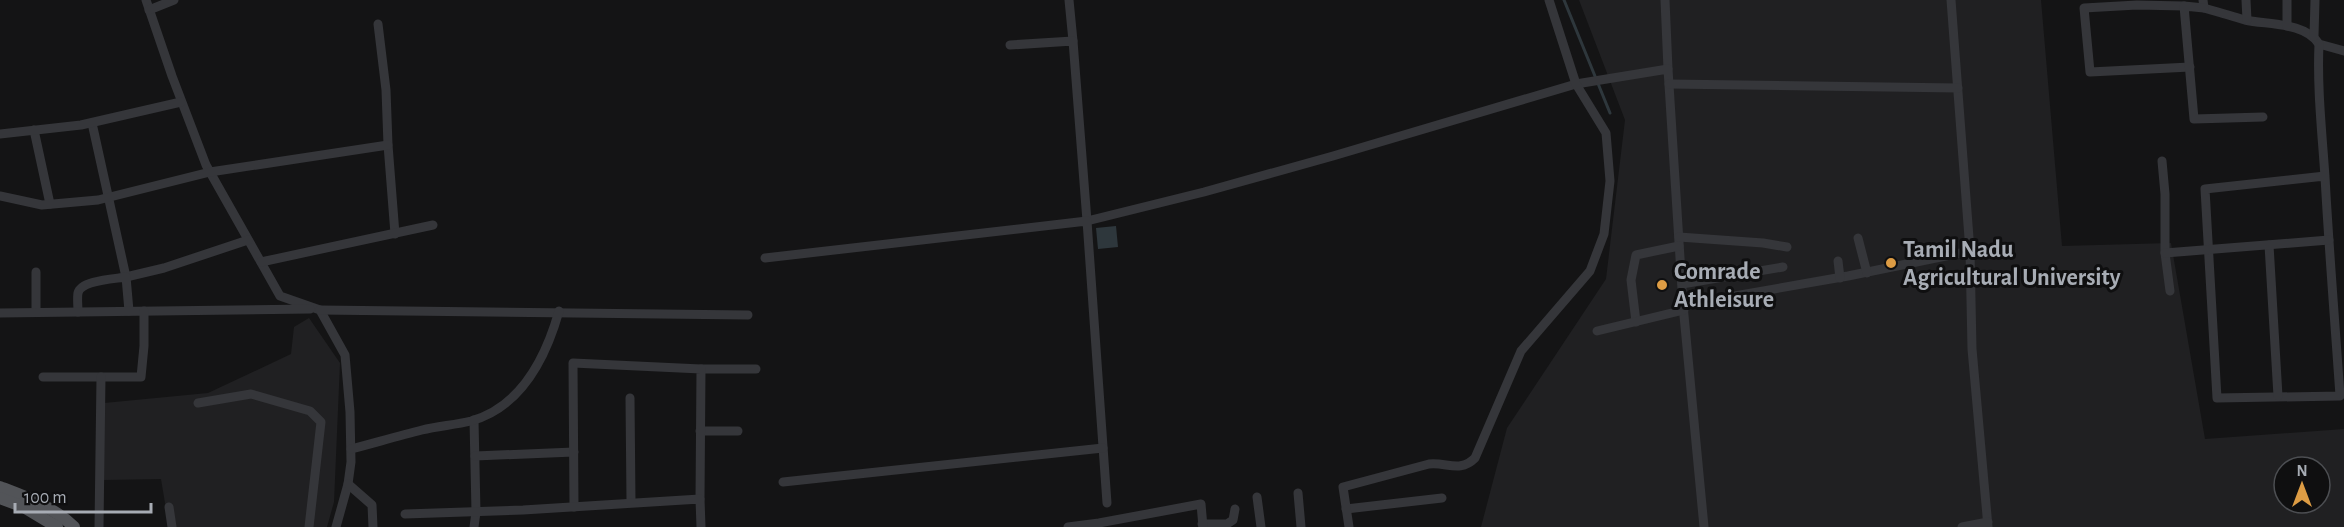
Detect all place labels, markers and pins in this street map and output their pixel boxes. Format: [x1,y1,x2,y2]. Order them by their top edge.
place label: Tamil Nadu Agricultural University [1903,238,2121,290]
marker: Tamil Nadu Agricultural University [1884,256,1898,270]
place label: Comrade Athleisure [1674,260,1774,312]
marker: Comrade Athleisure [1655,278,1669,292]

